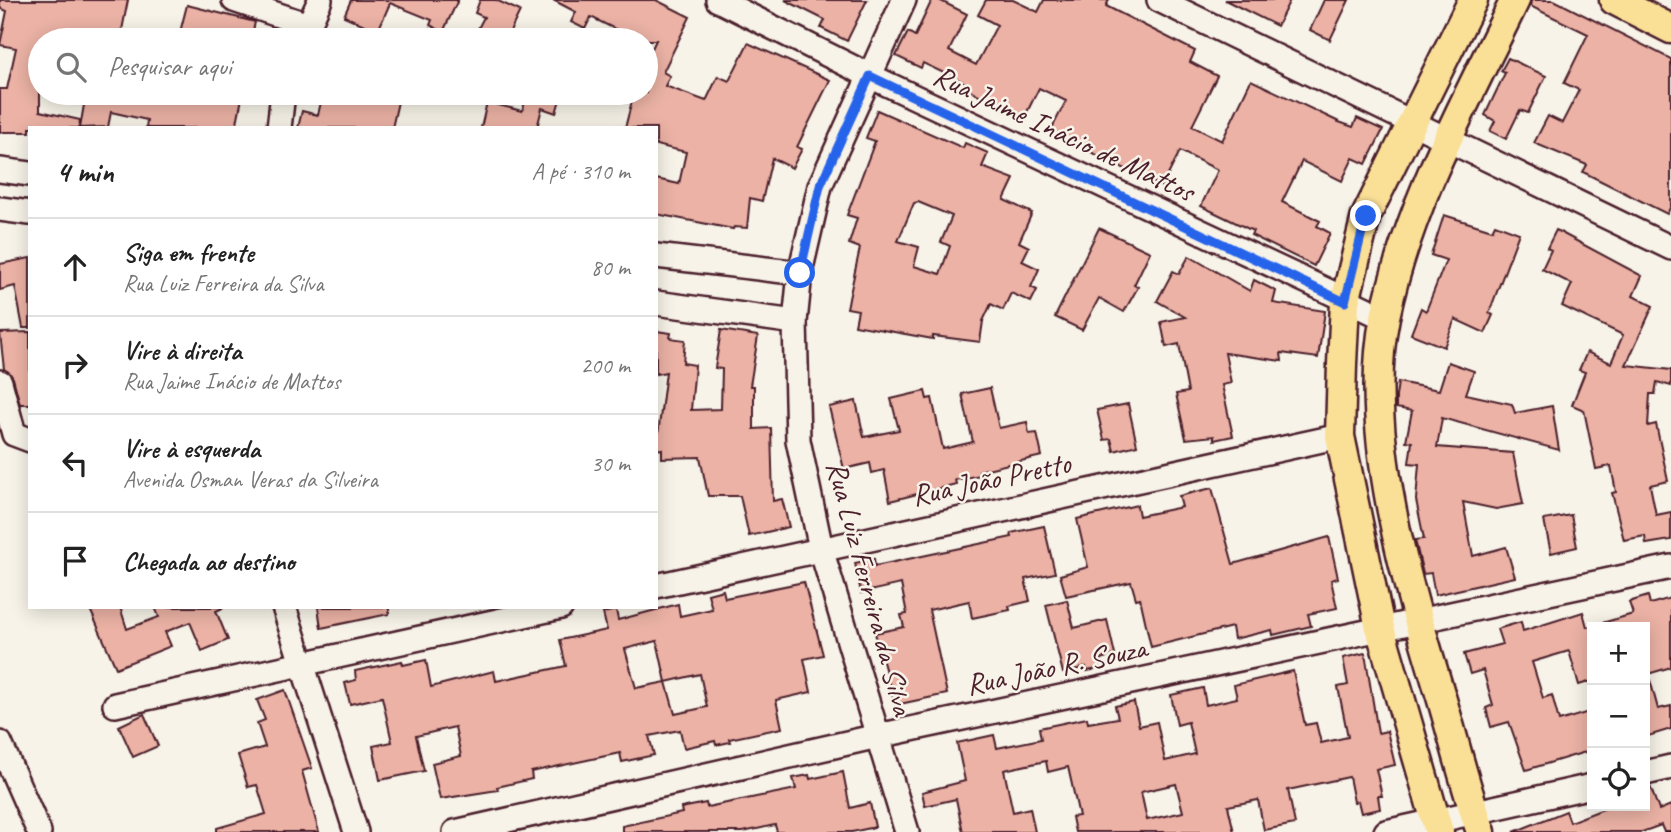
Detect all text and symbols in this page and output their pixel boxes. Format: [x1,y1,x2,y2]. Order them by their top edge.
search box [28,28,658,105]
icon: search [52,48,90,86]
text: Pesquisar aqui [108,50,232,83]
street label: Rua Jaime Inácio de Mattos [928,56,1203,211]
text: 4 min [56,153,113,191]
text: A pé · 310 m [532,157,630,186]
route end [1350,200,1381,231]
text: Siga em frente [123,236,254,269]
icon: ahead [56,248,94,286]
text: 80 m [591,253,630,282]
route start [784,257,815,288]
text: Rua Luiz Ferreira da Silva [123,269,323,298]
text: Vire à direita [123,334,242,367]
icon: right [56,346,94,384]
text: 200 m [581,351,630,380]
text: Rua Jaime Inácio de Mattos [123,367,340,396]
text: Vire à esquerda [123,432,260,465]
street label: Rua João Pretto [908,443,1075,514]
icon: left [56,444,94,482]
text: 30 m [591,449,630,478]
street label: Rua Luiz Ferreira da Silva [818,457,923,721]
text: Avenida Osman Veras da Silveira [123,465,378,494]
icon: arrive [56,542,94,580]
text: Chegada ao destino [123,545,295,578]
map controls [1587,622,1650,811]
button: + [1587,622,1650,685]
street label: Rua João R. Souza [962,628,1152,704]
button: − [1587,685,1650,748]
button: locate [1587,748,1650,811]

